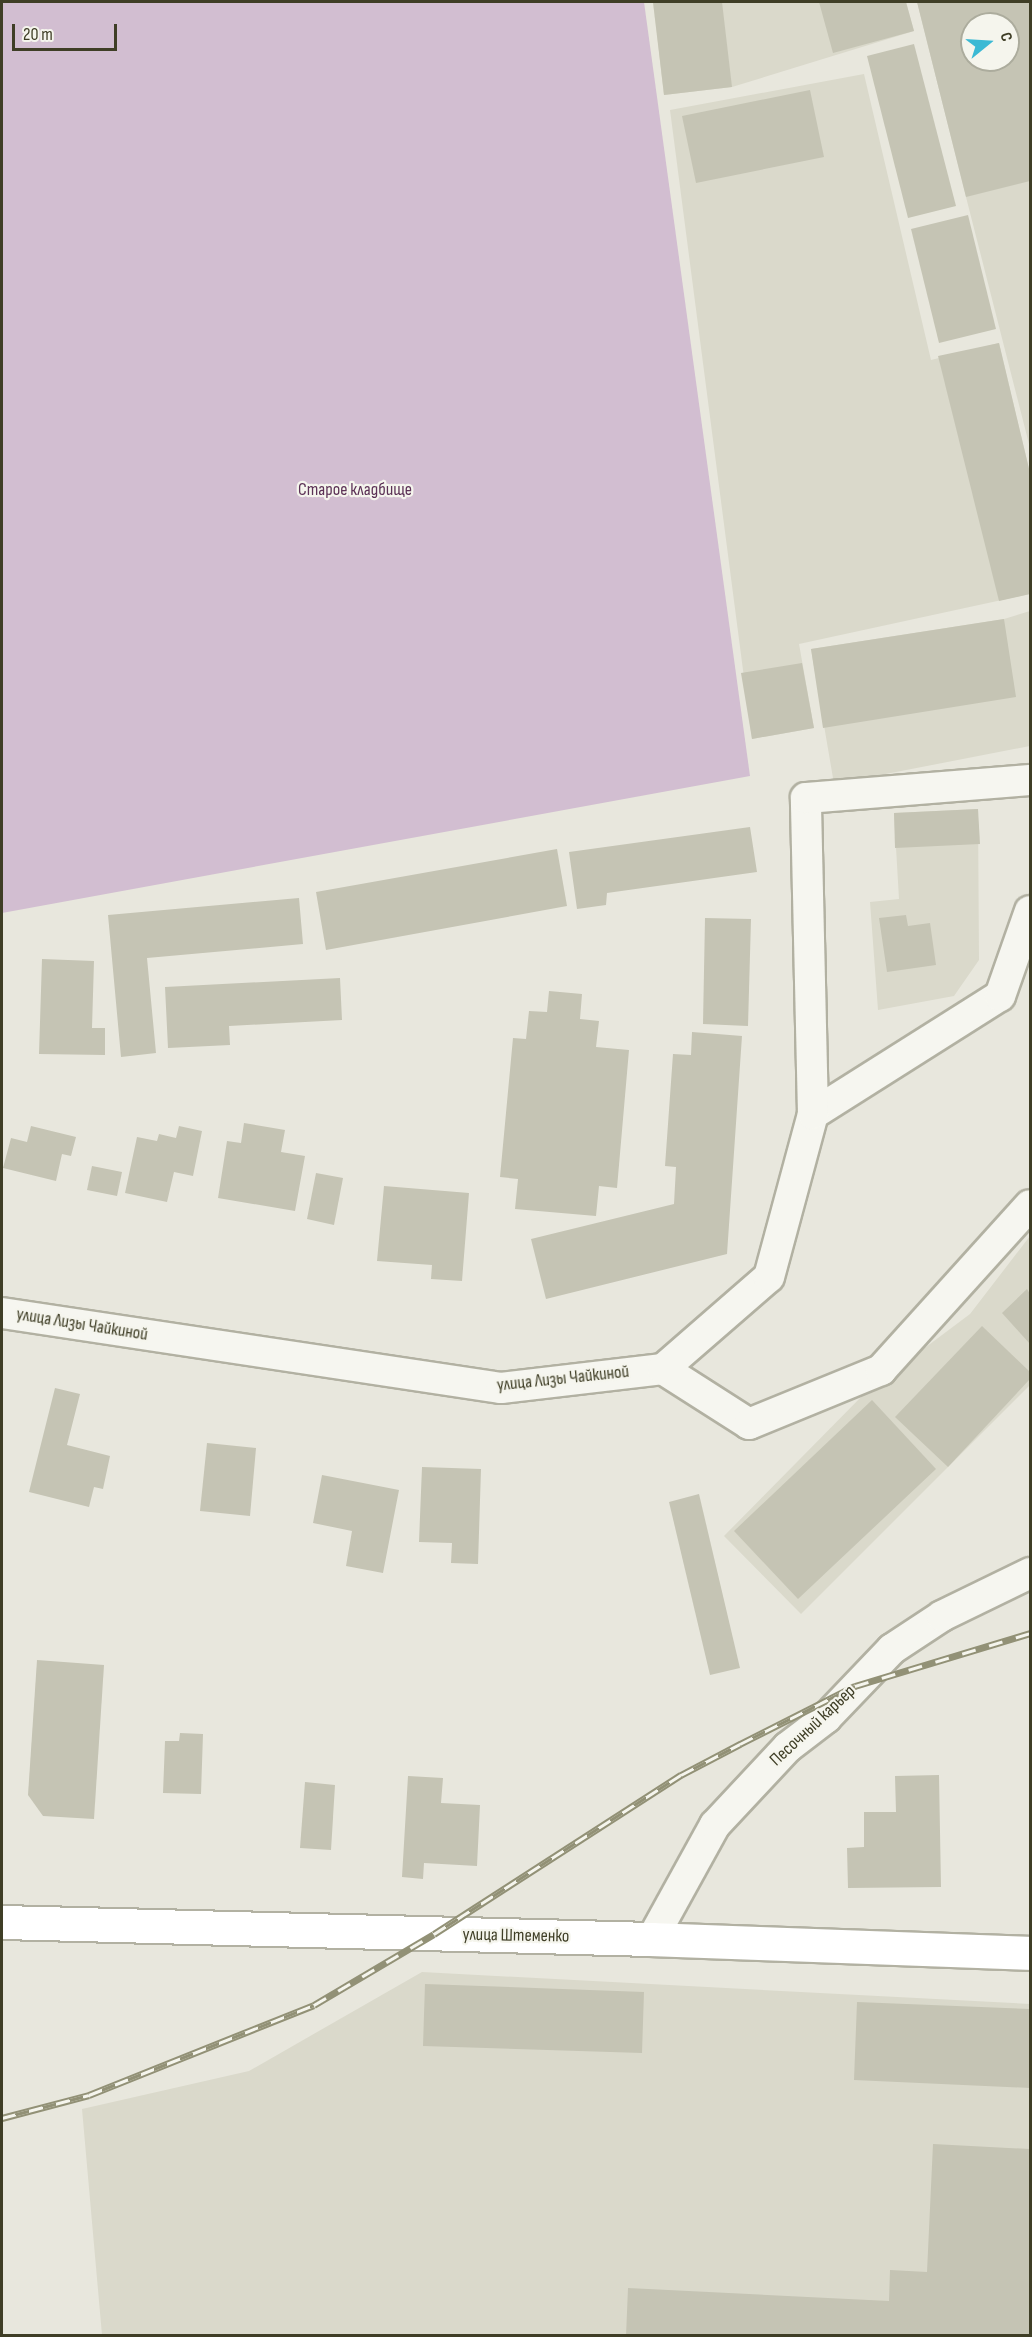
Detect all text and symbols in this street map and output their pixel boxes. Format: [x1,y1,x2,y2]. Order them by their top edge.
scale bar [15,12,120,50]
north arrow [960,12,1020,72]
text: 20 m [23,24,53,45]
text: С [995,30,1016,44]
park label: Старое кладбище [298,479,412,501]
street label: улица Лизы Чайкиной [15,1304,149,1346]
street label: улица Лизы Чайкиной [496,1361,630,1397]
street label: Песочный карьер [766,1681,860,1771]
street label: улица Штеменко [462,1924,570,1948]

